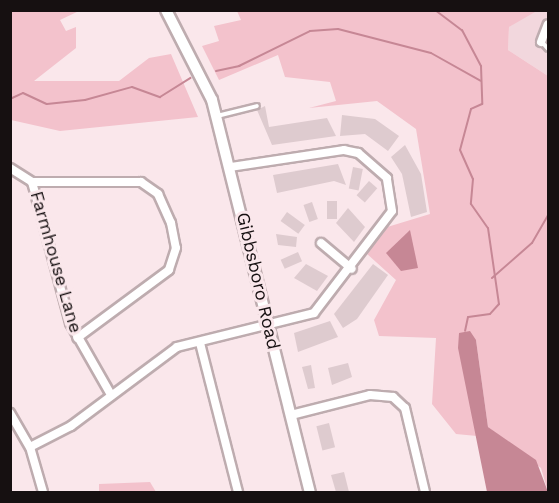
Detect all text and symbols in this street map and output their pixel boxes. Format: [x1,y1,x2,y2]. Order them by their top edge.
street label: Farmhouse Lane [25,189,87,335]
street label: Gibbsboro Road [232,210,284,352]

